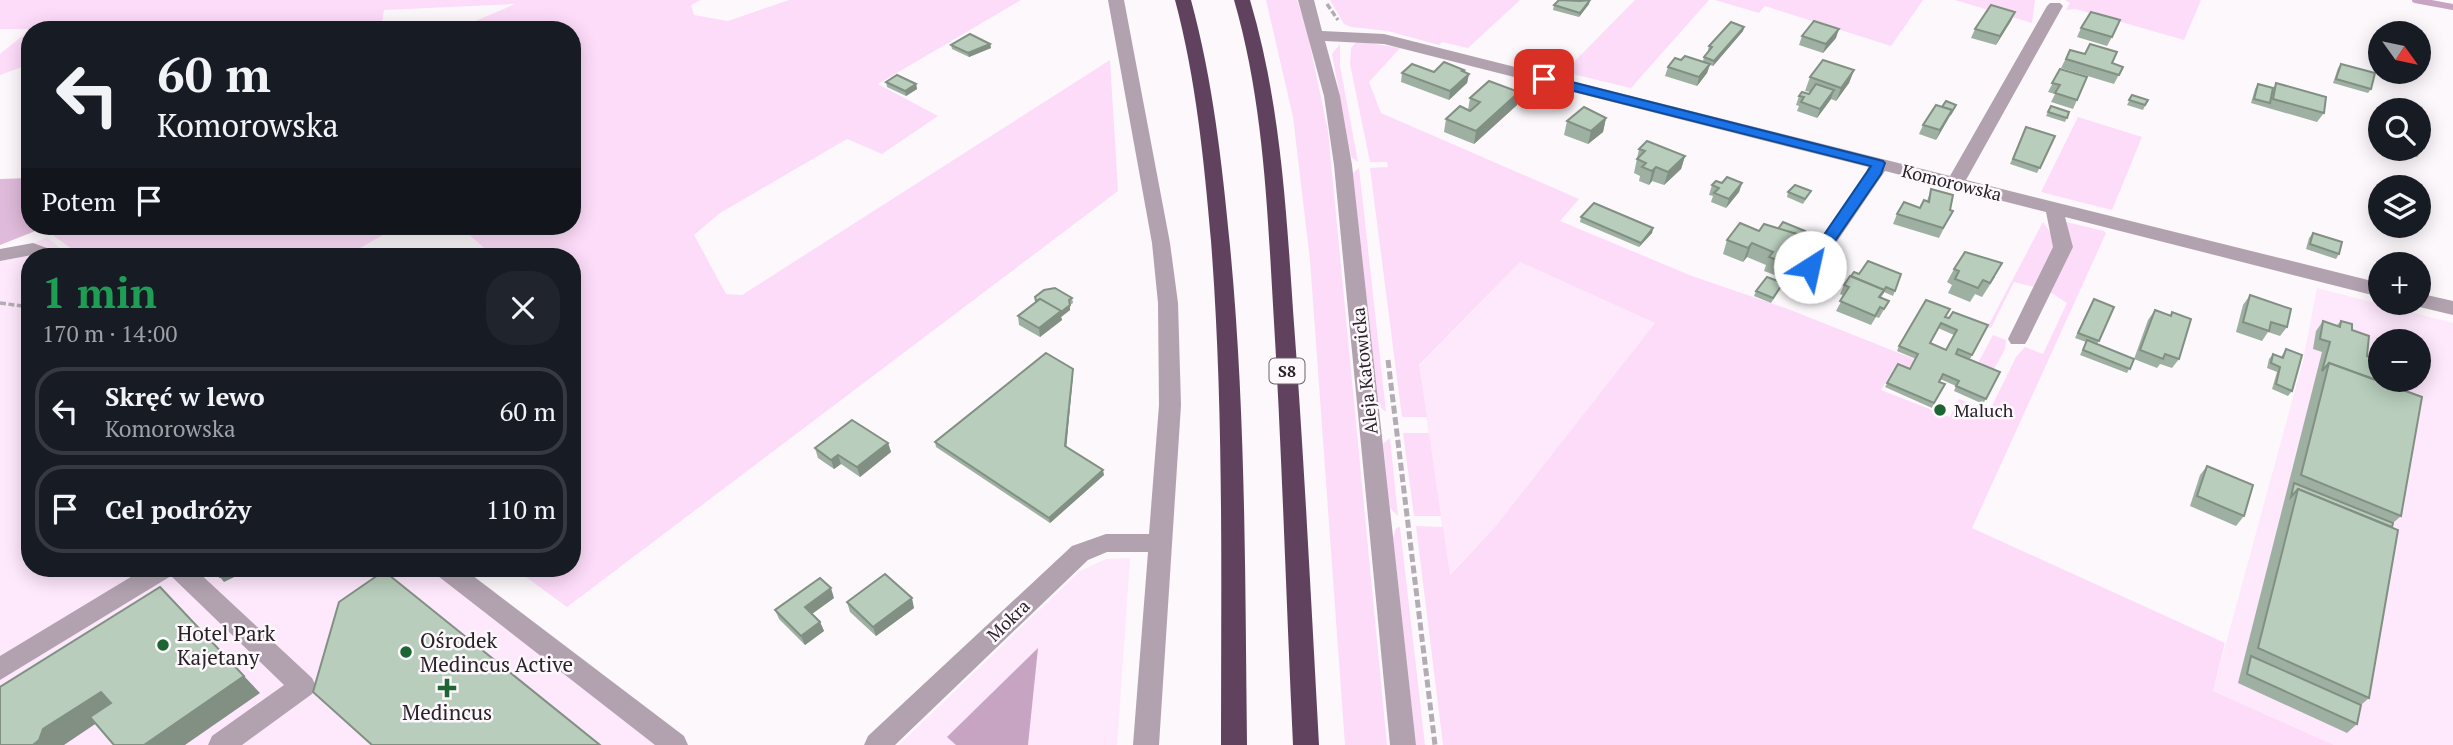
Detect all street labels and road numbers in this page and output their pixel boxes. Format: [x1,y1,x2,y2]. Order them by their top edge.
street label: Komorowska [1900,158,2004,206]
street label: Aleja Katowicka [1345,306,1383,436]
road number: S8 [1270,358,1304,384]
street label: Mokra [981,594,1035,646]

